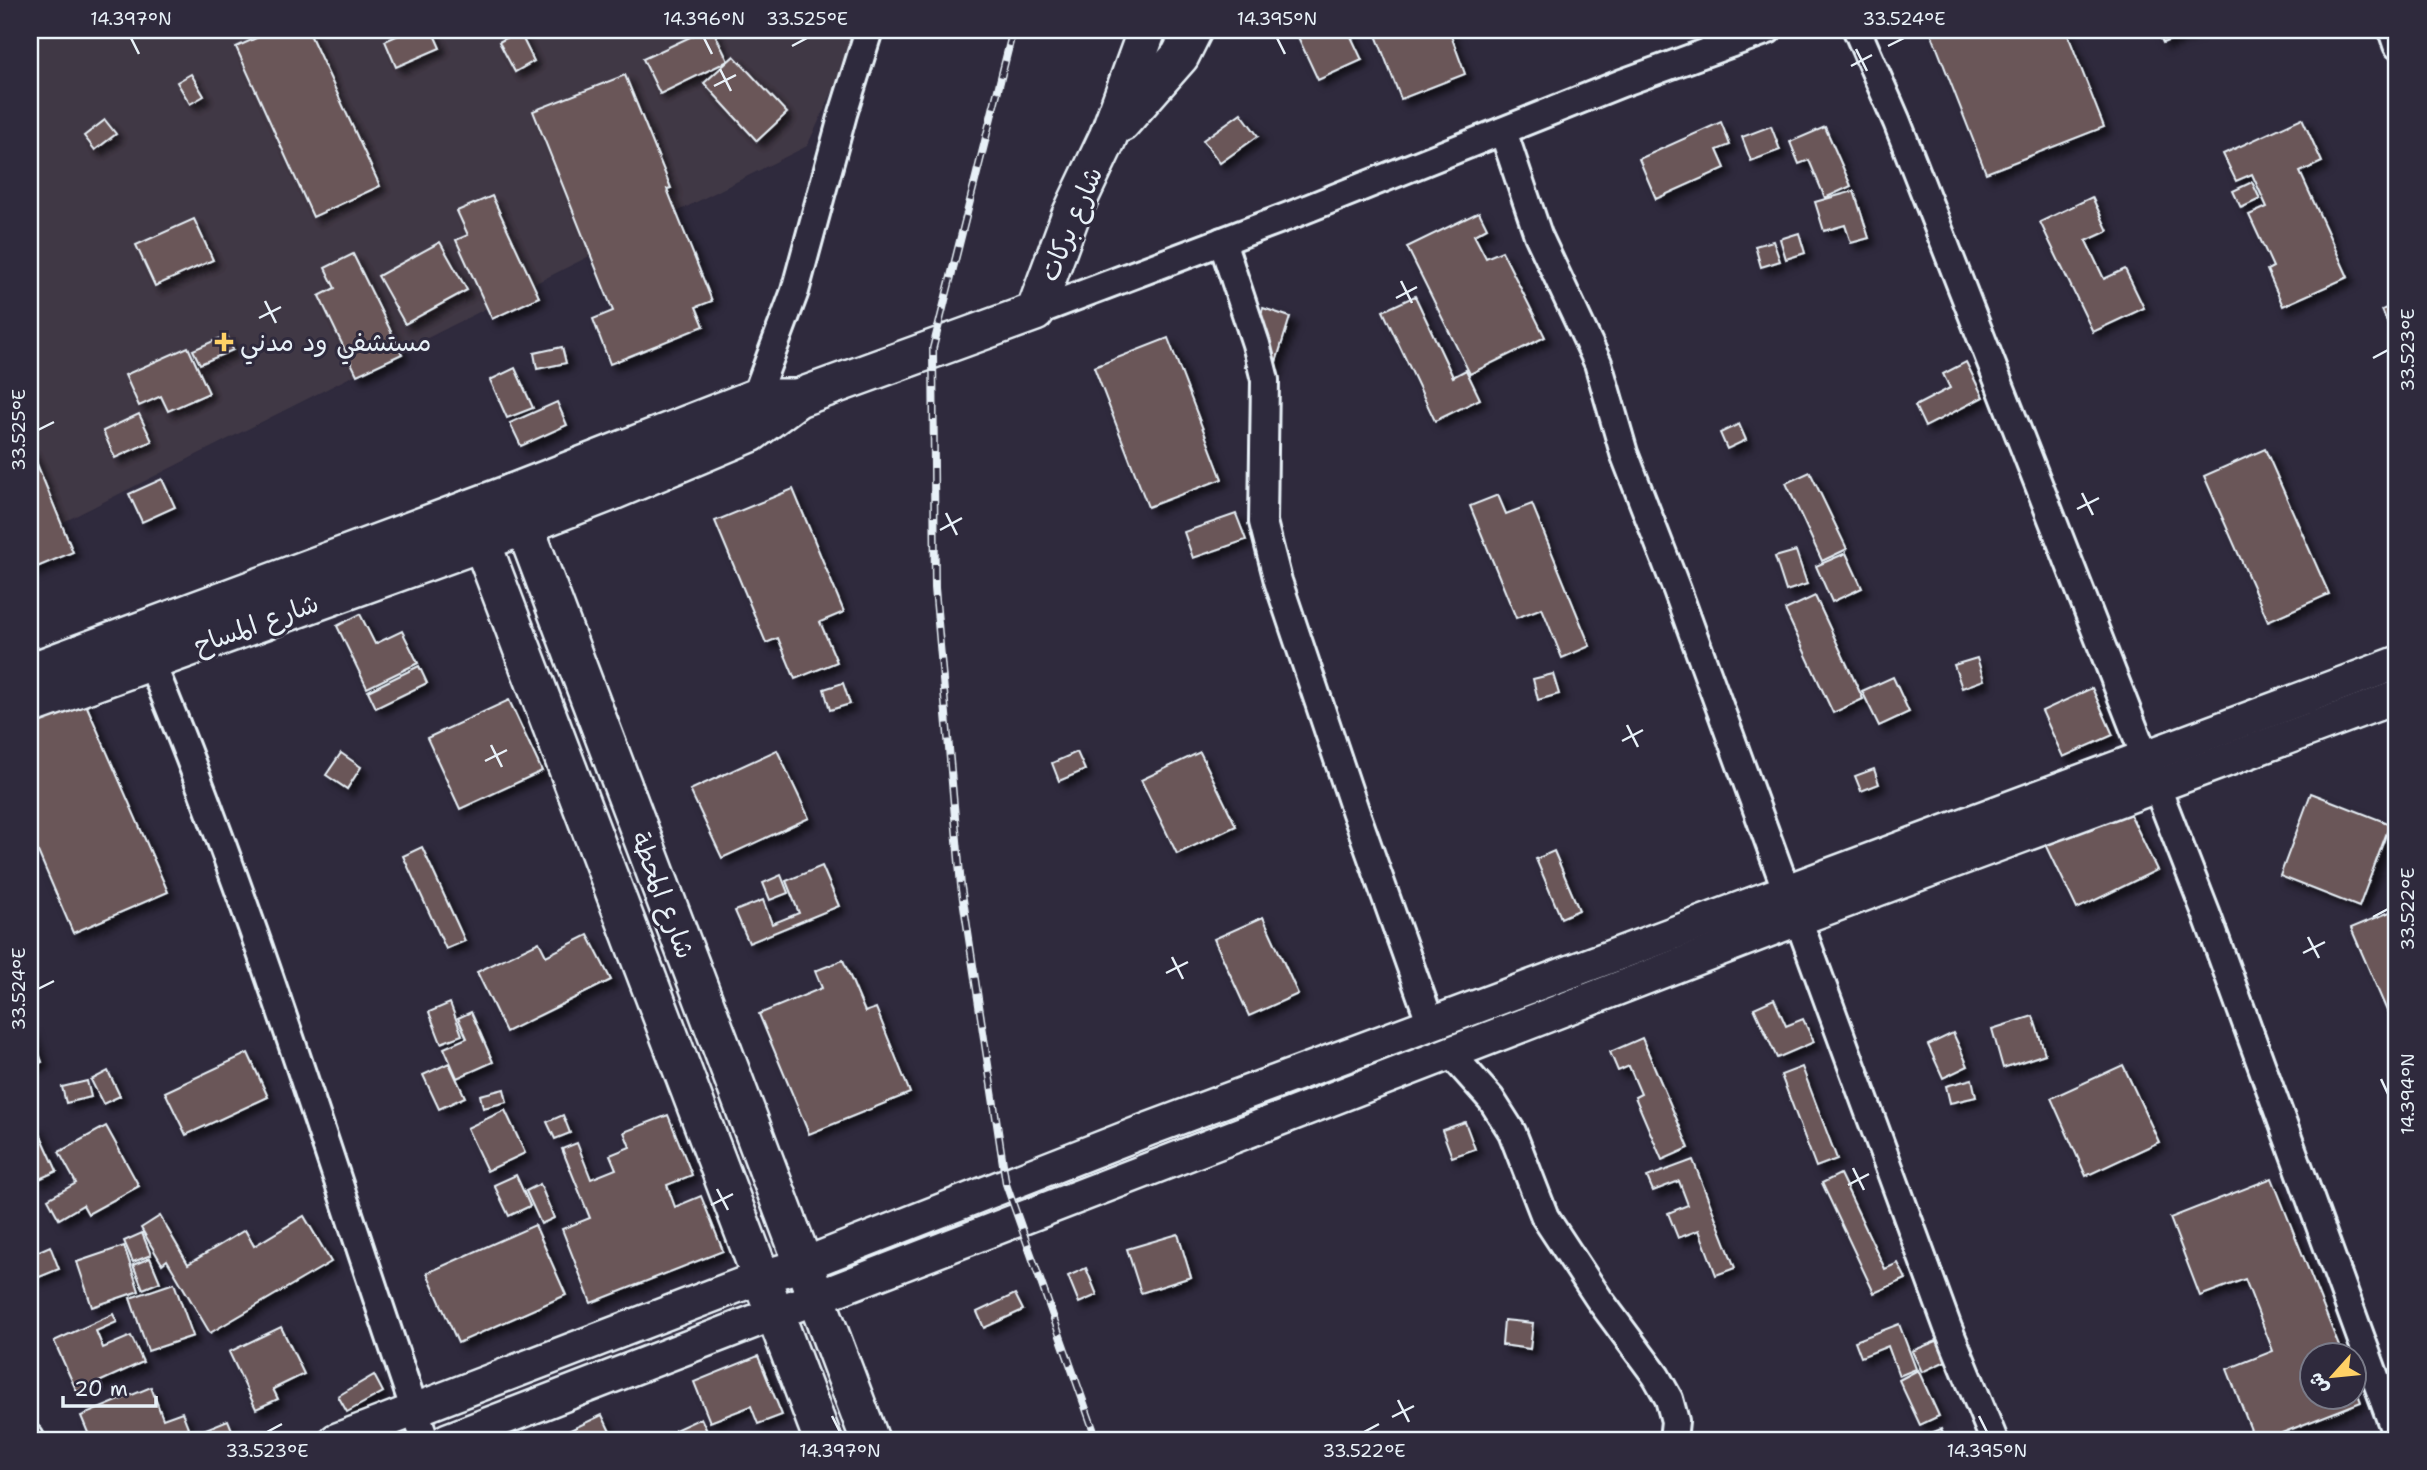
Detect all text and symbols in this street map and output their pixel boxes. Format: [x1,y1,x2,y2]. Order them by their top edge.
text: 14.397°N [90,7,172,31]
text: 14.396°N [663,7,745,31]
text: 33.525°E [766,7,848,31]
text: 14.395°N [1237,7,1317,31]
text: 33.524°E [1863,7,1945,31]
street label: شارع بركات [1031,161,1111,287]
text: 33.523°E [2396,308,2420,392]
place label: مستشفي ود مدني [240,324,431,365]
marker: مستشفي ود مدني [214,332,234,352]
text: 33.525°E [7,389,31,471]
street label: شارع المساح [189,585,323,663]
street label: شارع المحطة [622,826,704,964]
text: 33.522°E [2396,867,2420,951]
text: 33.524°E [7,948,31,1030]
text: 14.394°N [2396,1053,2420,1135]
north arrow [2298,1340,2368,1410]
scale bar [63,1365,156,1409]
text: ش [2302,1368,2334,1398]
text: 20 m [74,1375,128,1403]
text: 33.523°E [225,1439,309,1463]
text: 14.397°N [799,1439,881,1463]
text: 33.522°E [1322,1439,1406,1463]
text: 14.395°N [1947,1439,2027,1463]

